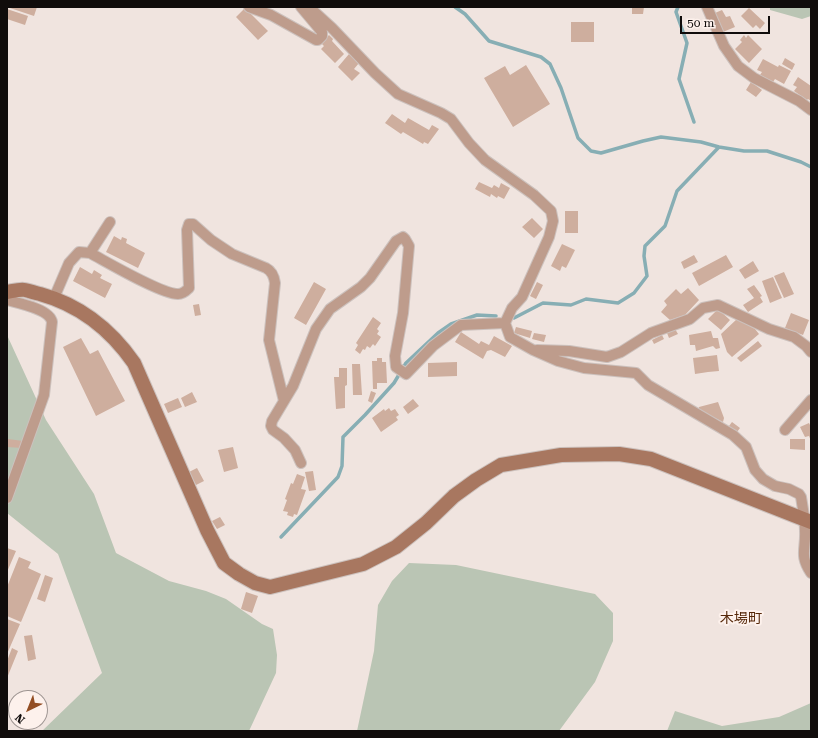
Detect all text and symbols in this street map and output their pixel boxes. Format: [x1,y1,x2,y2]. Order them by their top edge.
scale bar [682,8,772,34]
text: 50 m [687,16,714,30]
district label: 木場町 [720,611,762,627]
north arrow [8,690,48,730]
text: N [13,711,28,726]

